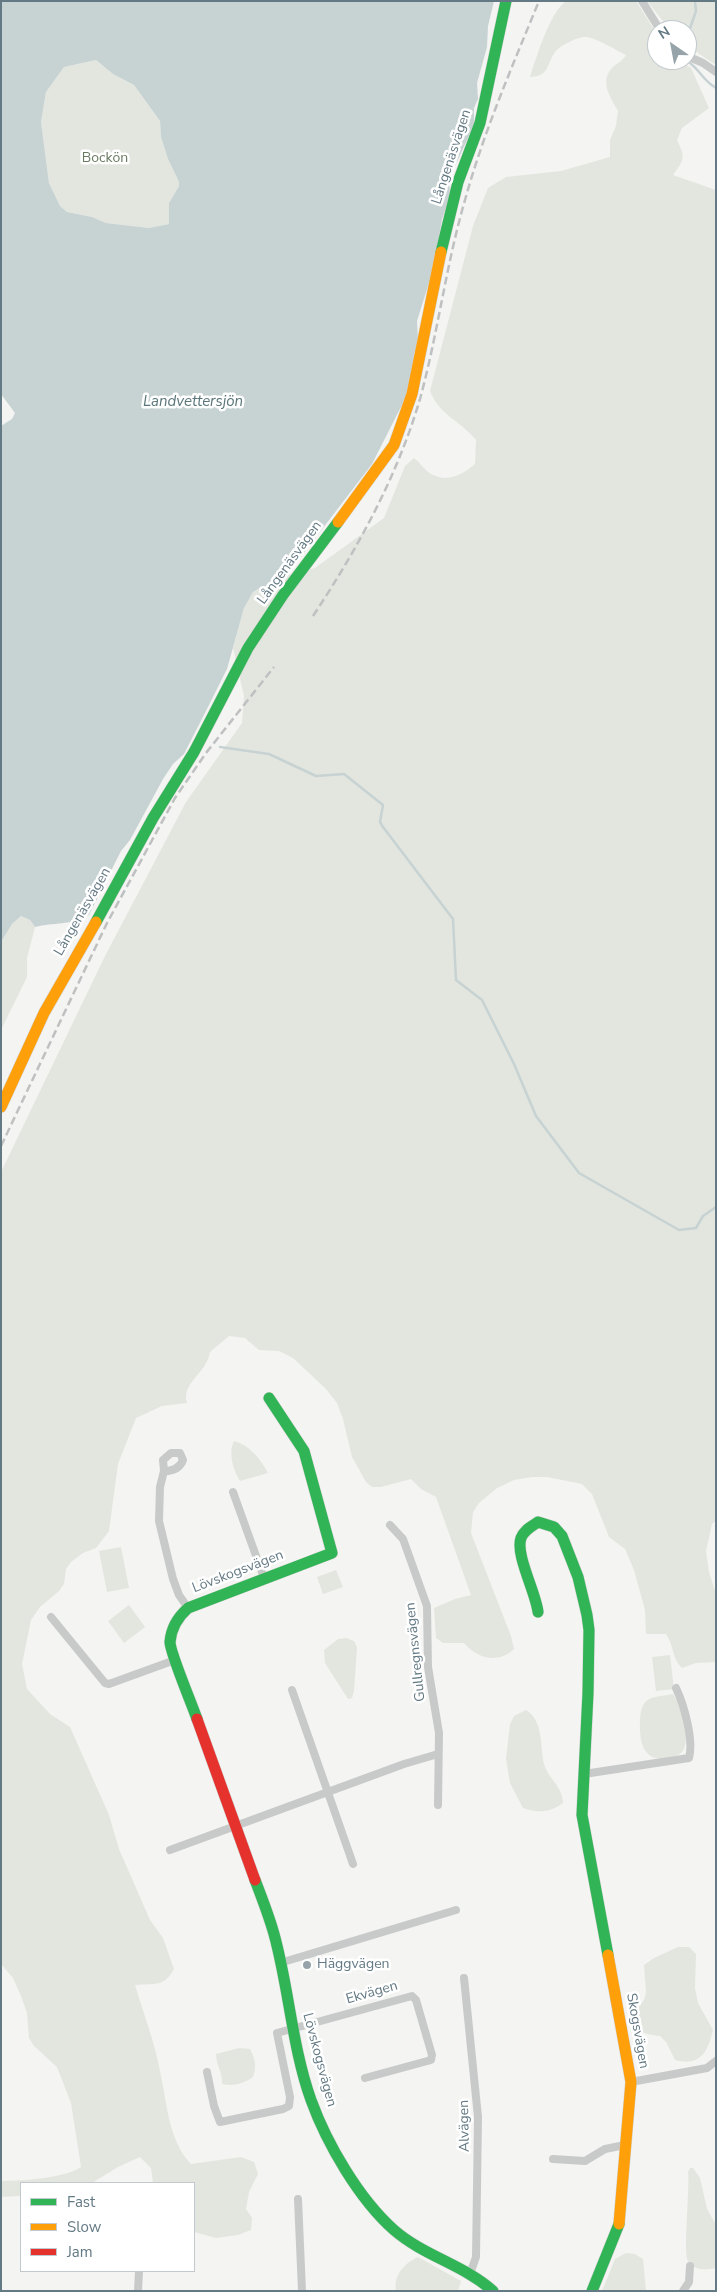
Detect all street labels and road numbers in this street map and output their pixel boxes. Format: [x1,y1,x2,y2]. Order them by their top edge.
street label: Långenäsvägen [429,107,475,207]
street label: Långenäsvägen [254,518,326,608]
street label: Långenäsvägen [51,865,115,959]
street label: Lövskogsvägen [190,1547,286,1597]
street label: Gullregnsvägen [402,1602,430,1702]
street label: Ekvägen [344,1978,400,2008]
street label: Skogsvägen [622,1992,652,2070]
street label: Lövskogsvägen [298,2011,340,2109]
street label: Alvägen [456,2100,474,2152]

